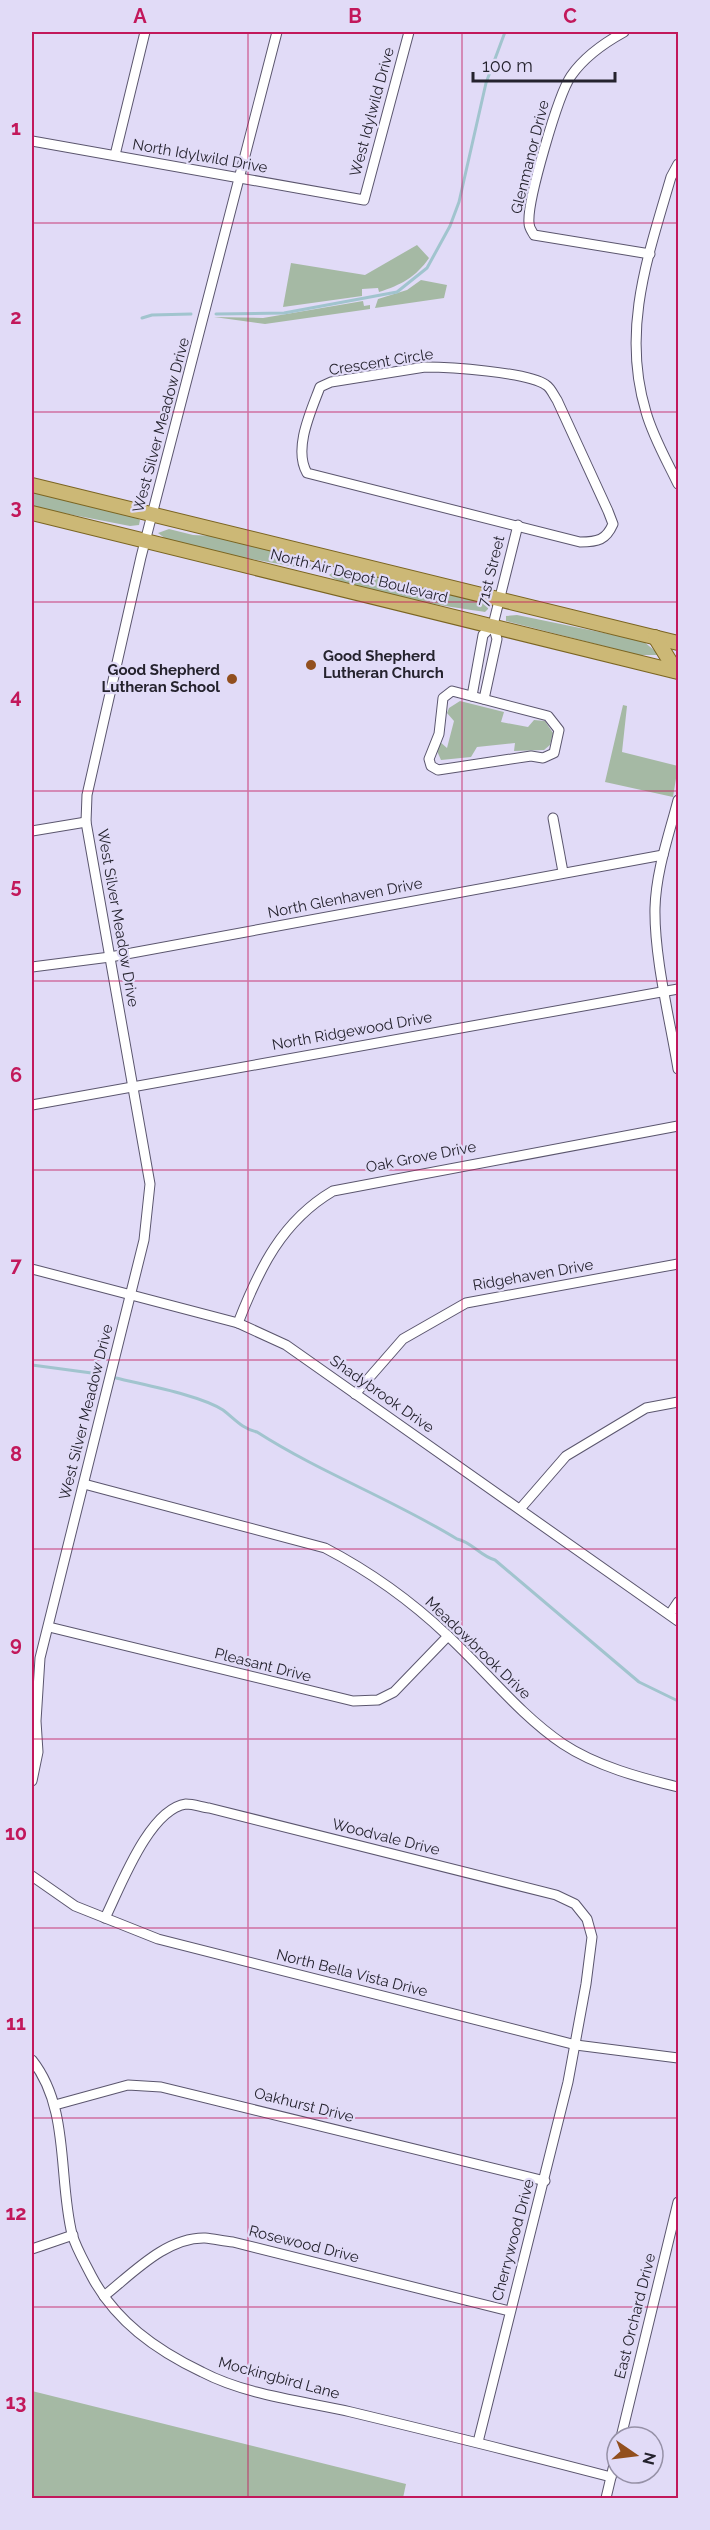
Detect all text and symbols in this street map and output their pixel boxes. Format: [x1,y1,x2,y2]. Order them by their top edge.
text: A [133,4,147,28]
text: B [348,4,362,28]
text: C [563,4,577,28]
street label: West Idylwild Drive [346,45,398,179]
scale bar [473,45,616,83]
text: 100 m [482,55,533,76]
street label: Glenmanor Drive [507,98,553,216]
text: 1 [11,116,21,140]
street label: North Idylwild Drive [131,135,269,177]
text: 2 [10,305,22,329]
street label: West Silver Meadow Drive [129,335,193,514]
street label: Crescent Circle [327,345,435,379]
text: 3 [10,495,22,519]
street label: 71st Street [474,534,508,608]
street label: North Air Depot Boulevard [268,545,450,607]
place label: Good Shepherd Lutheran Church [323,647,444,682]
marker: Good Shepherd Lutheran Church [304,658,318,672]
place label: Good Shepherd Lutheran School [102,661,220,696]
marker: Good Shepherd Lutheran School [225,672,239,686]
text: 4 [10,684,22,708]
street label: West Silver Meadow Drive [93,828,143,1009]
text: 5 [10,874,22,898]
street label: North Glenhaven Drive [266,874,424,922]
street label: North Ridgewood Drive [271,1008,434,1054]
text: 6 [10,1063,22,1087]
street label: Oak Grove Drive [364,1137,478,1176]
text: 7 [10,1253,22,1277]
street label: Ridgehaven Drive [471,1256,595,1294]
street label: West Silver Meadow Drive [55,1322,117,1502]
street label: Shadybrook Drive [326,1351,438,1437]
text: 8 [10,1442,22,1466]
street label: Meadowbrook Drive [421,1593,535,1703]
text: 9 [10,1632,22,1656]
street label: Pleasant Drive [213,1644,313,1686]
street label: Woodvale Drive [330,1815,442,1859]
text: 10 [5,1821,27,1845]
street label: North Bella Vista Drive [275,1945,430,2001]
text: 11 [6,2011,26,2035]
street label: Oakhurst Drive [252,2084,356,2126]
street label: Cherrywood Drive [488,2177,538,2303]
text: 12 [5,2201,27,2225]
street label: Rosewood Drive [247,2222,361,2266]
street label: East Orchard Drive [611,2251,659,2381]
street label: Mockingbird Lane [216,2353,342,2403]
text: 13 [5,2390,27,2414]
north arrow [605,2425,665,2485]
text: N [638,2450,660,2467]

